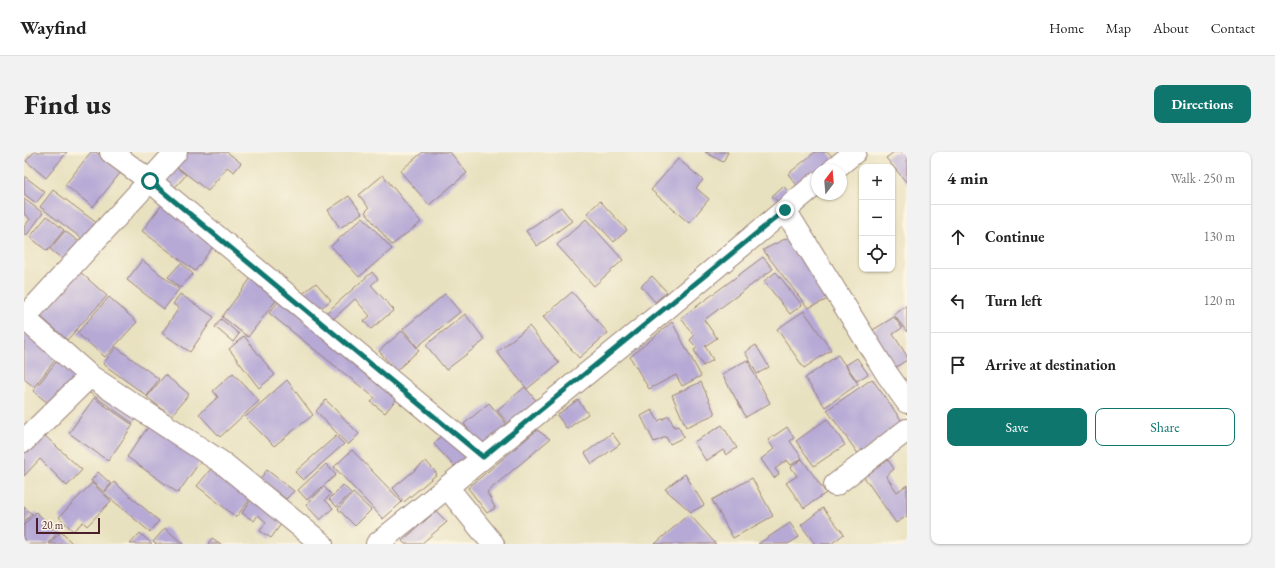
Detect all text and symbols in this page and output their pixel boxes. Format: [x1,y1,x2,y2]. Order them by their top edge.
text: Wayfind [20,15,87,40]
text: Home [1049,19,1084,37]
text: Map [1106,19,1131,37]
text: About [1153,19,1189,37]
text: Contact [1211,19,1255,37]
button: Directions [1154,85,1251,123]
text: Find us [24,86,111,122]
north arrow [811,164,847,200]
map controls [859,164,895,272]
button: + [859,164,895,200]
text: 4 min [947,167,988,189]
text: Walk · 250 m [1171,170,1235,187]
route start [141,172,159,190]
button: − [859,200,895,236]
route end [776,201,794,219]
icon: ahead [947,226,969,248]
text: Continue [985,227,1045,246]
text: 130 m [1204,228,1235,245]
button: locate [859,236,895,272]
icon: left [947,290,969,312]
text: Turn left [985,291,1042,310]
text: 120 m [1204,292,1235,309]
icon: arrive [947,354,969,376]
text: Arrive at destination [985,355,1116,374]
button: Save [947,408,1087,446]
button: Share [1095,408,1235,446]
scale bar [36,516,100,535]
text: 20 m [42,518,63,532]

